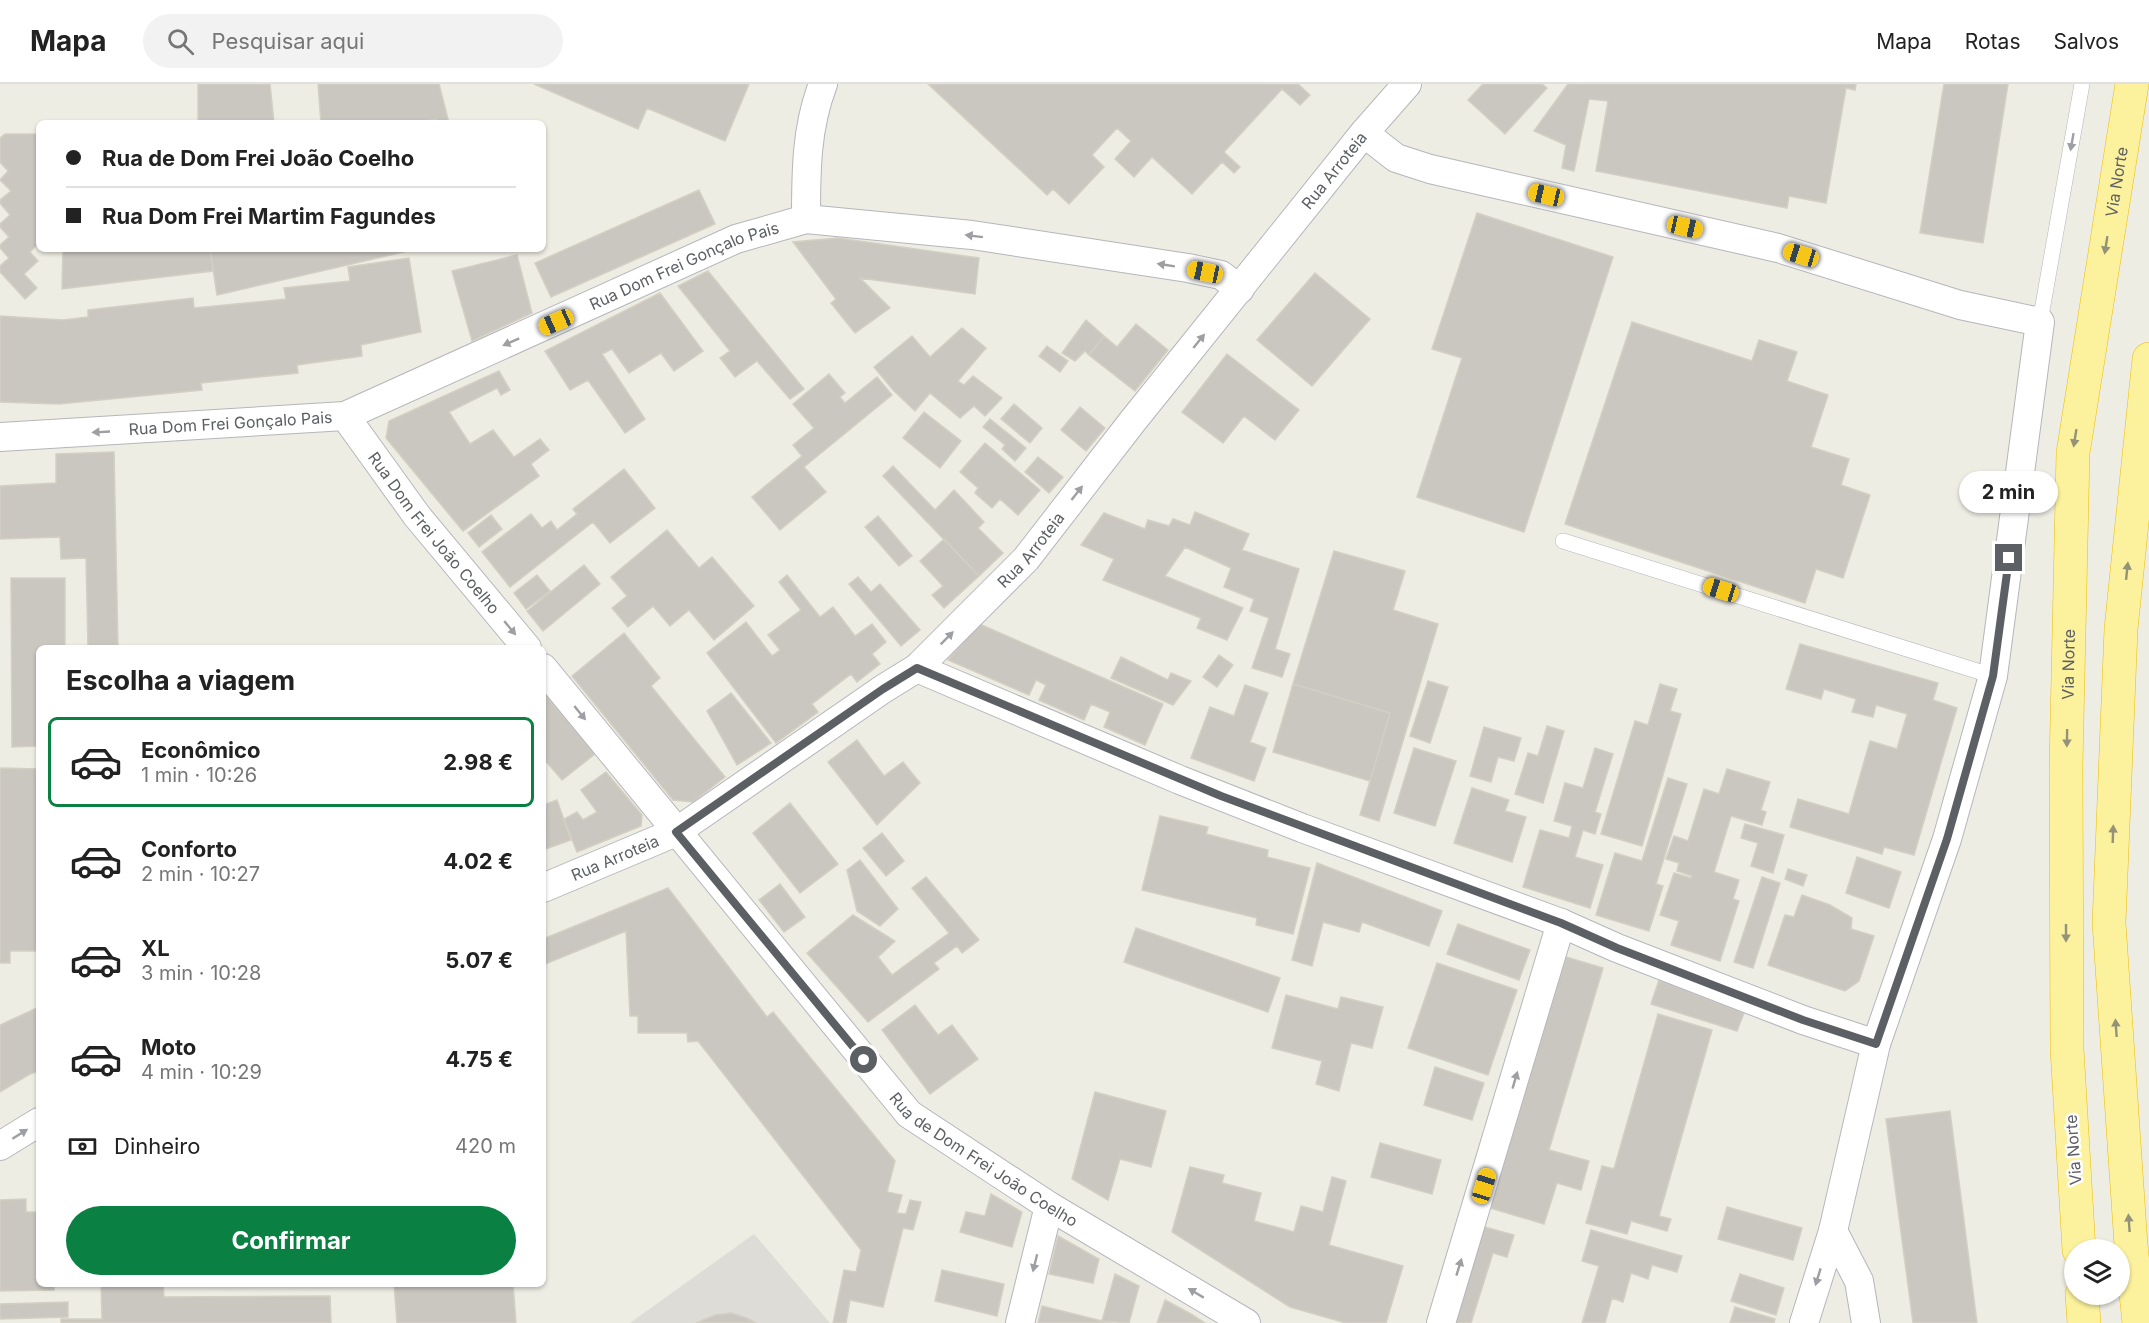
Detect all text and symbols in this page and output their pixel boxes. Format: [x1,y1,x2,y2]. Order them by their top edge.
search box [143,14,563,68]
text: Mapa [30,24,107,58]
icon: search [164,25,197,58]
text: Pesquisar aqui [212,28,364,54]
text: Mapa [1876,29,1932,54]
text: Rotas [1965,29,2020,54]
text: Salvos [2053,29,2119,54]
street label: Rua Arroteia [1297,128,1371,213]
one-way arrow [2067,132,2076,151]
text: Rua de Dom Frei João Coelho [102,145,414,171]
street label: Via Norte [2101,145,2132,218]
car [1526,182,1566,208]
text: Rua Dom Frei Martim Fagundes [102,203,436,229]
car [1665,214,1705,240]
street label: Rua Dom Frei Gonçalo Pais [586,217,781,314]
one-way arrow [964,231,983,241]
one-way arrow [2101,236,2110,255]
car [1781,241,1821,269]
car [1186,259,1224,285]
one-way arrow [1157,260,1176,269]
car [536,306,576,338]
one-way arrow [1192,333,1204,348]
one-way arrow [501,337,519,347]
street label: Rua Dom Frei Gonçalo Pais [128,407,333,439]
one-way arrow [92,428,111,437]
one-way arrow [2071,429,2080,448]
street label: Rua Dom Frei João Coelho [364,448,504,618]
callout: 2 min [1960,471,2058,513]
text: 2 min [1982,480,2035,504]
one-way arrow [1071,485,1084,501]
street label: Rua Arroteia [993,508,1069,592]
route end [1995,544,2022,571]
one-way arrow [2122,562,2132,581]
car [1701,576,1741,604]
one-way arrow [503,620,516,635]
street label: Via Norte [2057,629,2079,700]
one-way arrow [940,631,954,645]
text: Escolha a viagem [66,664,295,697]
one-way arrow [574,705,587,721]
one-way arrow [2062,728,2071,747]
icon: car [69,735,123,789]
text: Econômico [141,737,260,763]
text: 2.98 € [443,749,513,775]
text: 1 min · 10:26 [141,763,257,787]
one-way arrow [2108,824,2118,843]
street label: Rua Arroteia [568,830,662,885]
icon: car [69,834,123,888]
text: Conforto [141,836,237,862]
text: 4.02 € [443,848,513,874]
text: 2 min · 10:27 [141,862,260,886]
one-way arrow [2061,923,2071,942]
icon: car [69,933,123,987]
text: XL [141,935,170,961]
text: 5.07 € [445,947,513,973]
text: 3 min · 10:28 [141,961,261,985]
one-way arrow [2112,1019,2121,1038]
icon: car [69,1032,123,1086]
text: Moto [141,1034,196,1060]
text: 4.75 € [445,1046,513,1072]
route start [850,1046,877,1073]
text: 4 min · 10:29 [141,1060,262,1084]
one-way arrow [1511,1071,1520,1089]
street label: Rua de Dom Frei João Coelho [885,1088,1081,1231]
street label: Via Norte [2061,1114,2085,1186]
one-way arrow [11,1128,28,1139]
icon: cash [66,1130,99,1163]
text: Dinheiro [114,1133,200,1159]
text: 420 m [455,1134,516,1158]
car [1470,1166,1498,1206]
button: Confirmar [66,1206,516,1275]
one-way arrow [2125,1213,2134,1232]
map controls [2064,1239,2130,1305]
button: layers [2064,1239,2130,1305]
one-way arrow [1029,1254,1039,1272]
one-way arrow [1455,1258,1464,1276]
one-way arrow [1813,1268,1822,1286]
one-way arrow [1187,1289,1204,1299]

